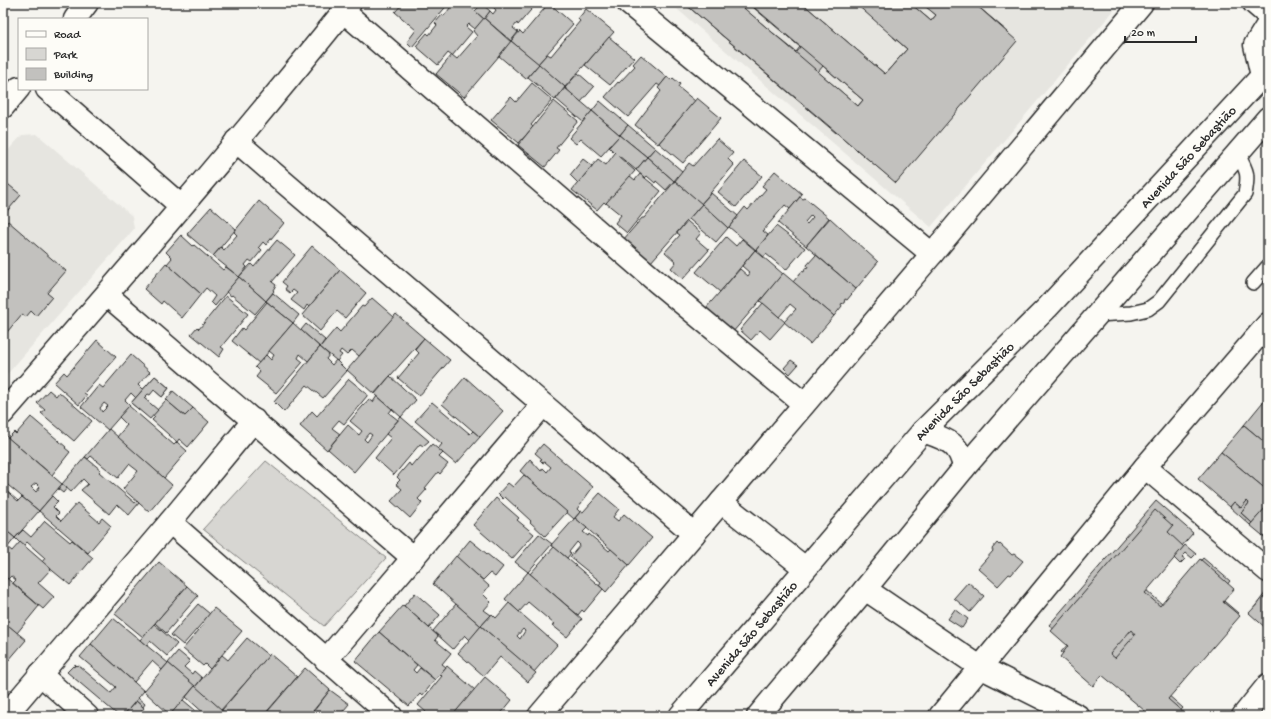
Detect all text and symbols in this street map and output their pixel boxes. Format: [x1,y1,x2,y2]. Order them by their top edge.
legend [18,18,148,90]
scale bar [1125,18,1196,44]
text: 20 m [1131,27,1156,41]
text: Road [54,29,81,43]
text: Park [53,49,79,63]
text: Building [53,69,93,83]
street label: Avenida São Sebastião [1138,103,1241,213]
street label: Avenida São Sebastião [912,339,1019,445]
street label: Avenida São Sebastião [703,578,802,691]

